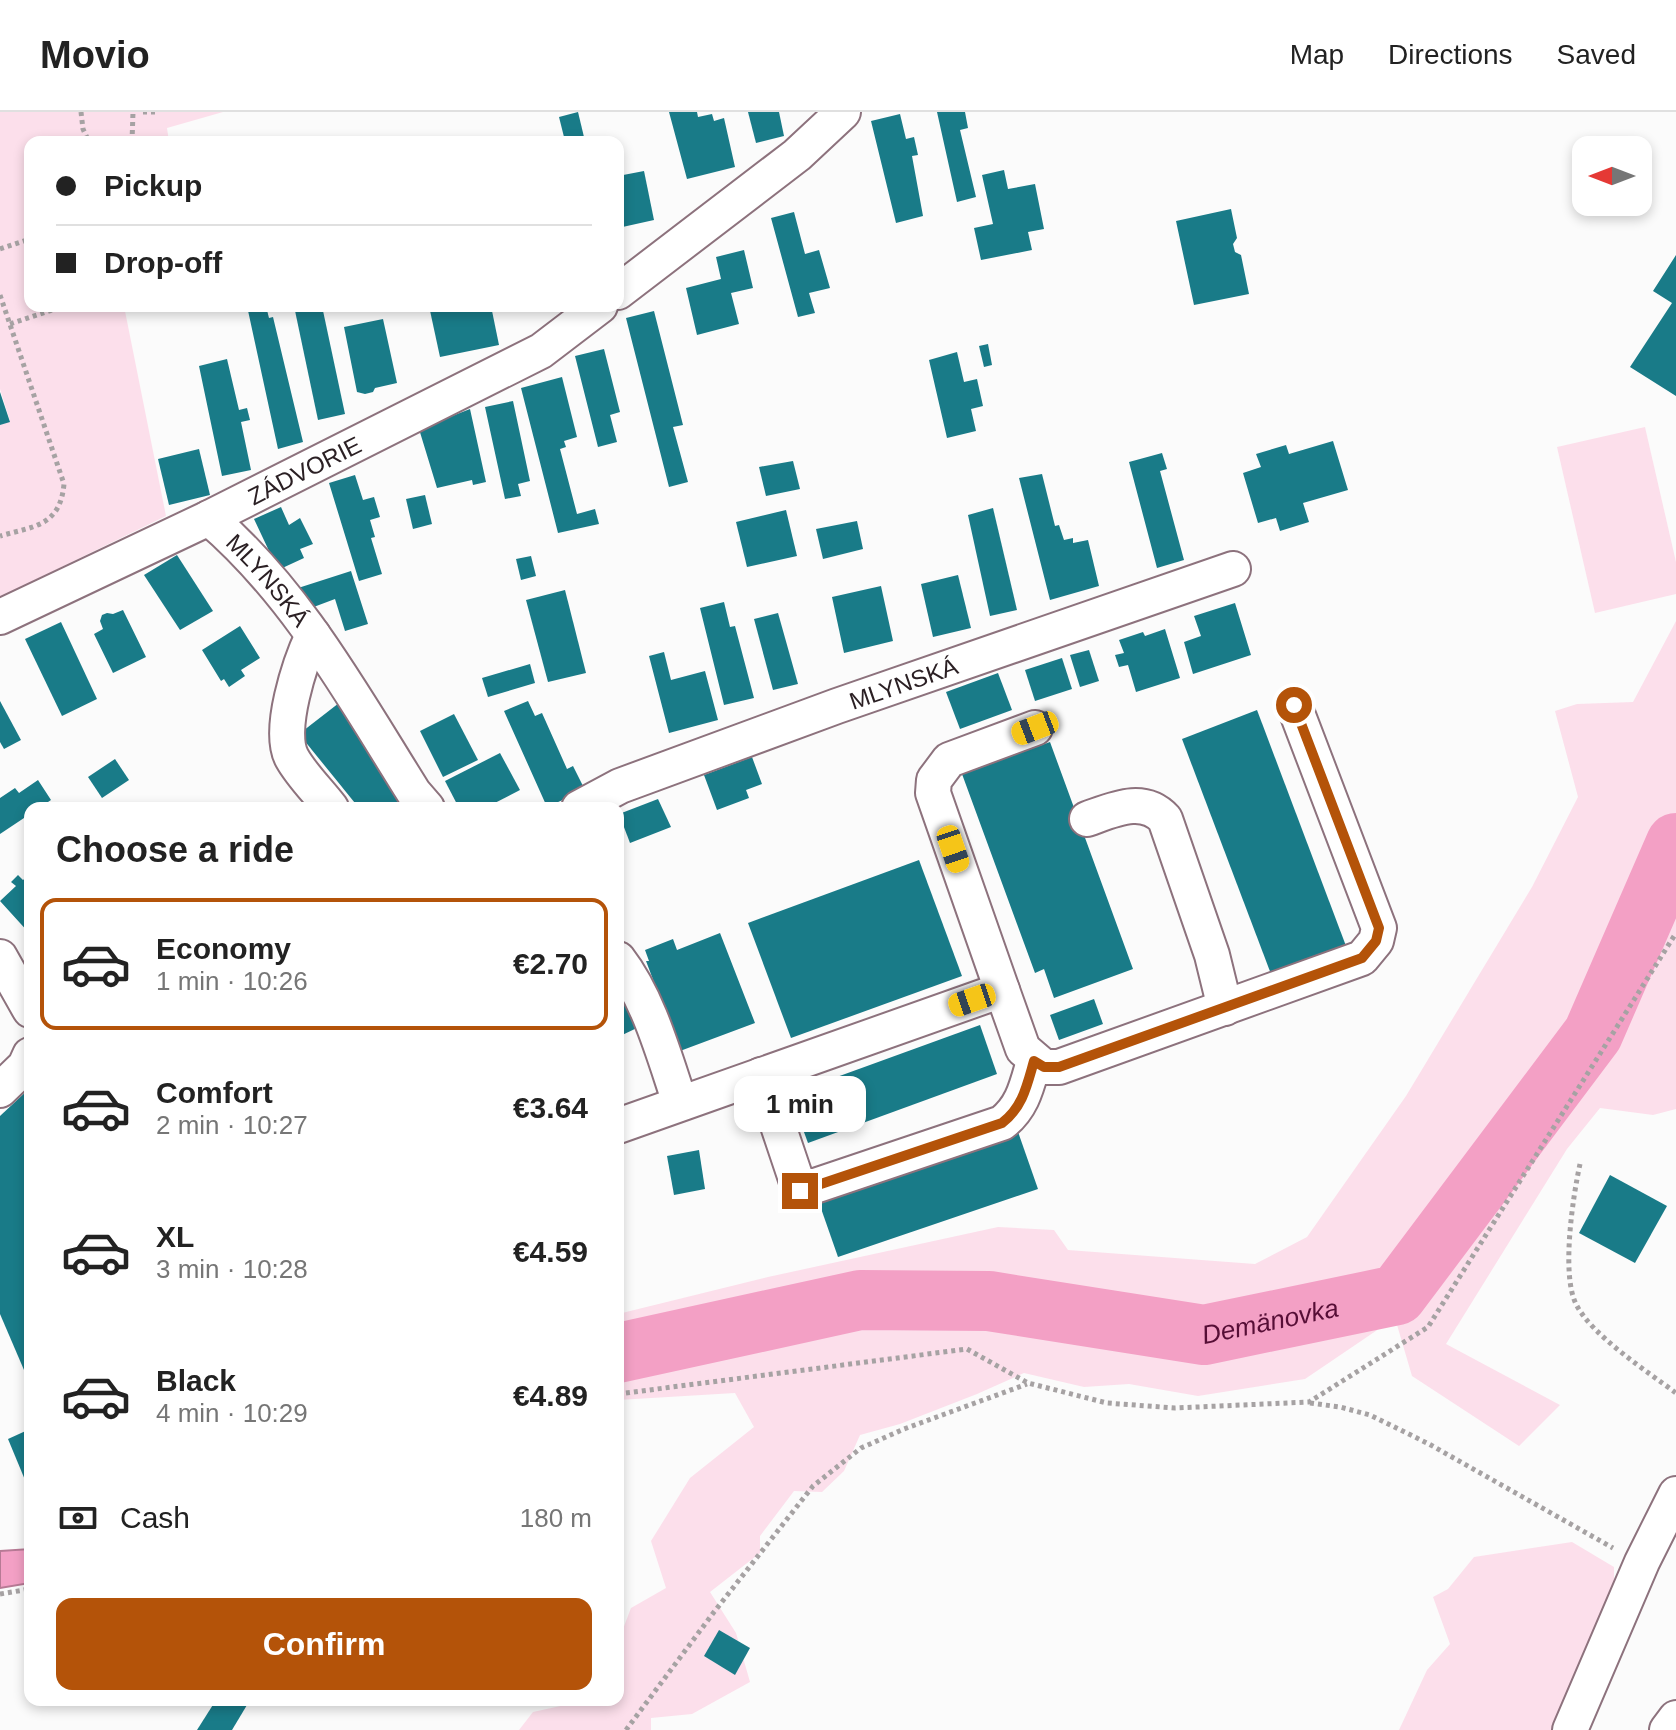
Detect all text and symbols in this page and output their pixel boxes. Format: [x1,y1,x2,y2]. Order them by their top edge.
text: Movio [40,34,150,76]
text: Map [1290,39,1344,70]
text: Directions [1388,39,1513,70]
text: Saved [1557,39,1636,70]
north arrow [1572,136,1652,216]
map controls [1572,136,1652,216]
text: Pickup [104,169,202,202]
text: Drop-off [104,246,222,279]
street label: ZÁDVORIE [243,430,365,510]
street label: MLYNSKÁ [221,528,315,631]
street label: MLYNSKÁ [846,652,961,714]
route start [1276,687,1312,723]
car [1008,708,1062,748]
car [934,822,972,876]
text: Choose a ride [56,829,294,870]
icon: car [60,928,132,1000]
text: Economy [156,932,291,965]
text: €2.70 [513,947,588,980]
text: 1 min · 10:26 [156,966,308,996]
car [945,981,999,1019]
icon: car [60,1072,132,1144]
callout: 1 min [734,1075,866,1131]
text: Comfort [156,1076,273,1109]
text: 1 min [766,1089,834,1119]
text: €3.64 [513,1091,588,1124]
text: 2 min · 10:27 [156,1110,308,1140]
route end [782,1173,818,1209]
icon: car [60,1216,132,1288]
text: XL [156,1220,194,1253]
text: €4.59 [513,1235,588,1268]
text: 3 min · 10:28 [156,1254,308,1284]
water label: Demänovka [1199,1293,1341,1350]
icon: car [60,1360,132,1432]
text: Black [156,1364,236,1397]
text: €4.89 [513,1379,588,1412]
text: 4 min · 10:29 [156,1398,308,1428]
icon: cash [56,1496,100,1540]
text: Cash [120,1501,190,1534]
text: 180 m [520,1503,592,1533]
button: Confirm [56,1598,592,1690]

